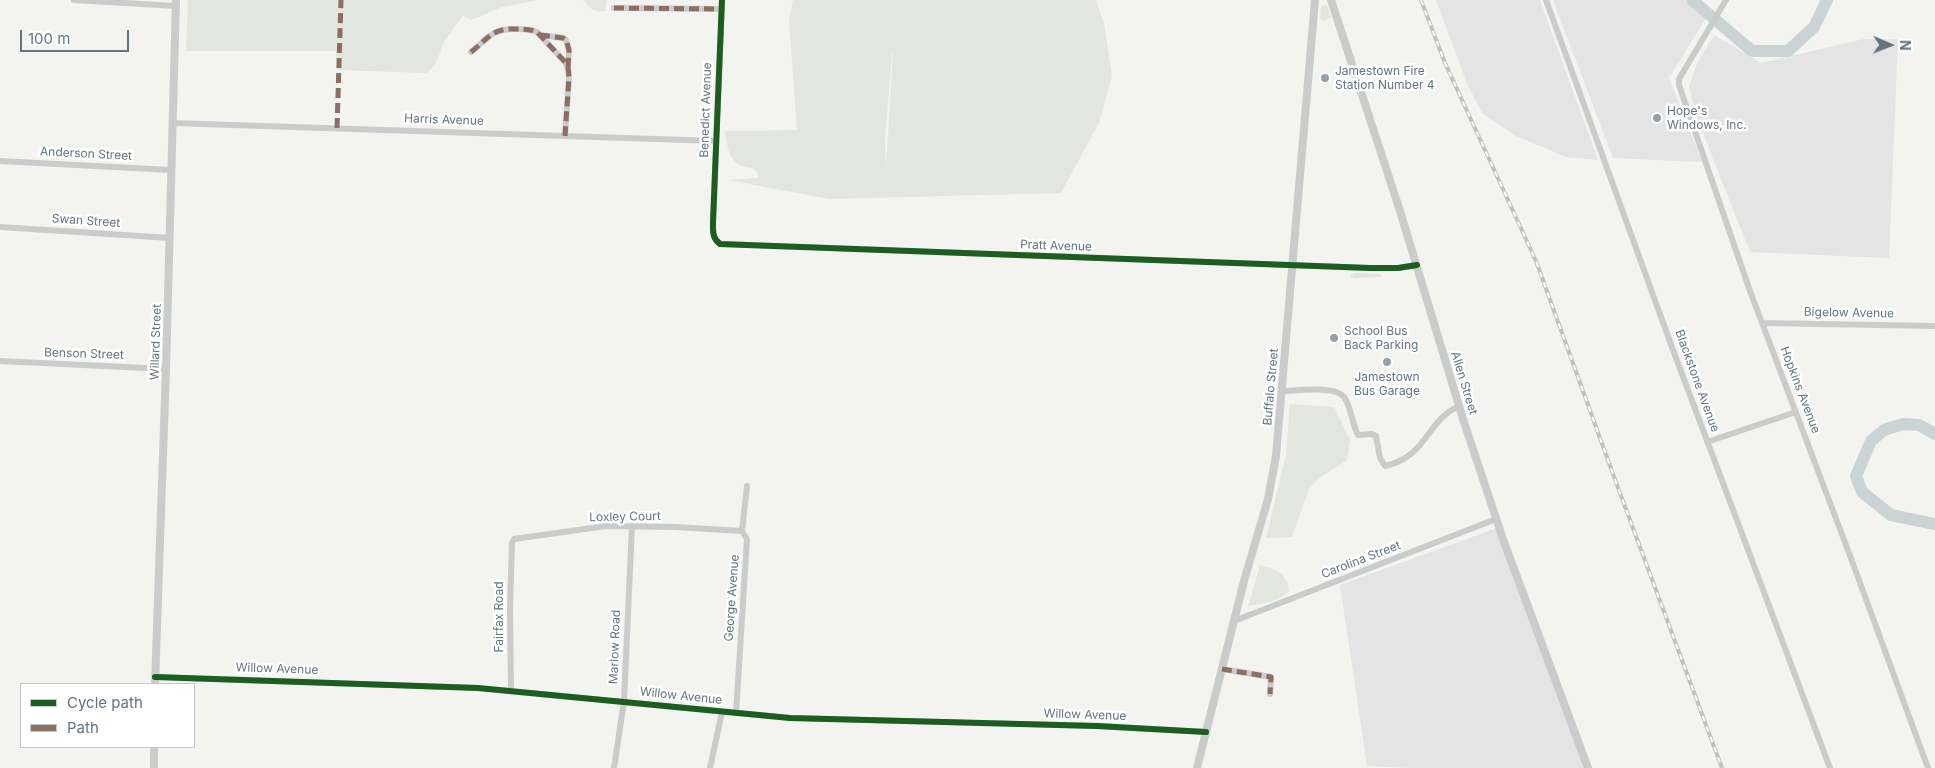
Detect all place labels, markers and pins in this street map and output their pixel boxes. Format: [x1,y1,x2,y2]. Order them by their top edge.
place label: Jamestown Fire Station Number 4 [1335,64,1435,92]
marker: Jamestown Fire Station Number 4 [1319,72,1331,84]
place label: Hope's Windows, Inc. [1667,104,1747,132]
marker: Hope's Windows, Inc. [1651,112,1663,124]
place label: School Bus Back Parking [1344,324,1418,352]
marker: School Bus Back Parking [1328,332,1340,344]
marker: Jamestown Bus Garage [1381,356,1393,368]
place label: Jamestown Bus Garage [1354,370,1420,398]

